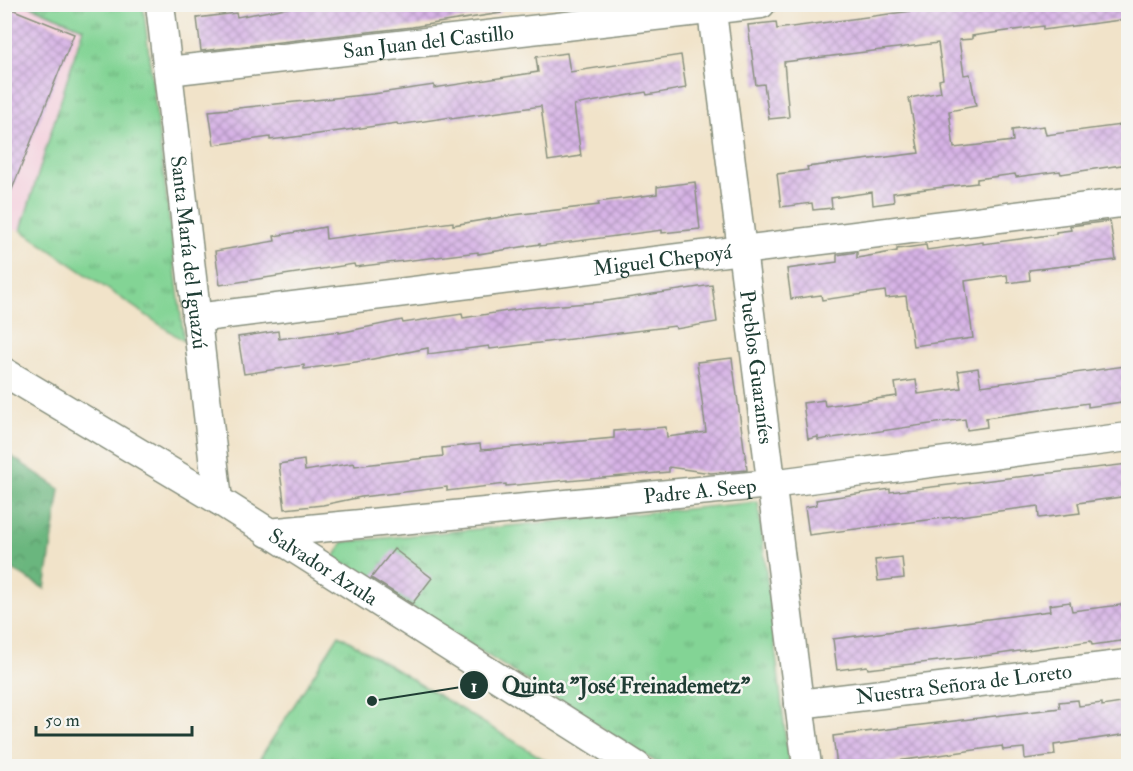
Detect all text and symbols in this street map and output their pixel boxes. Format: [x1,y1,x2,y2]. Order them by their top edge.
street label: San Juan del Castillo [342,19,515,65]
street label: Santa María del Iguazú [164,154,214,351]
street label: Miguel Chepoyá [591,238,734,282]
street label: Pueblos Guaraníes [734,288,780,446]
street label: Padre A. Seep [642,472,758,510]
street label: Salvador Azula [263,522,383,612]
street label: Nuestra Señora de Loreto [854,657,1073,710]
callout: Quinta "José Freinademetz" [459,665,762,705]
text: Quinta "José Freinademetz" [502,672,751,701]
text: 1 [471,675,477,698]
scale bar [36,699,192,737]
text: 50 m [45,709,80,732]

